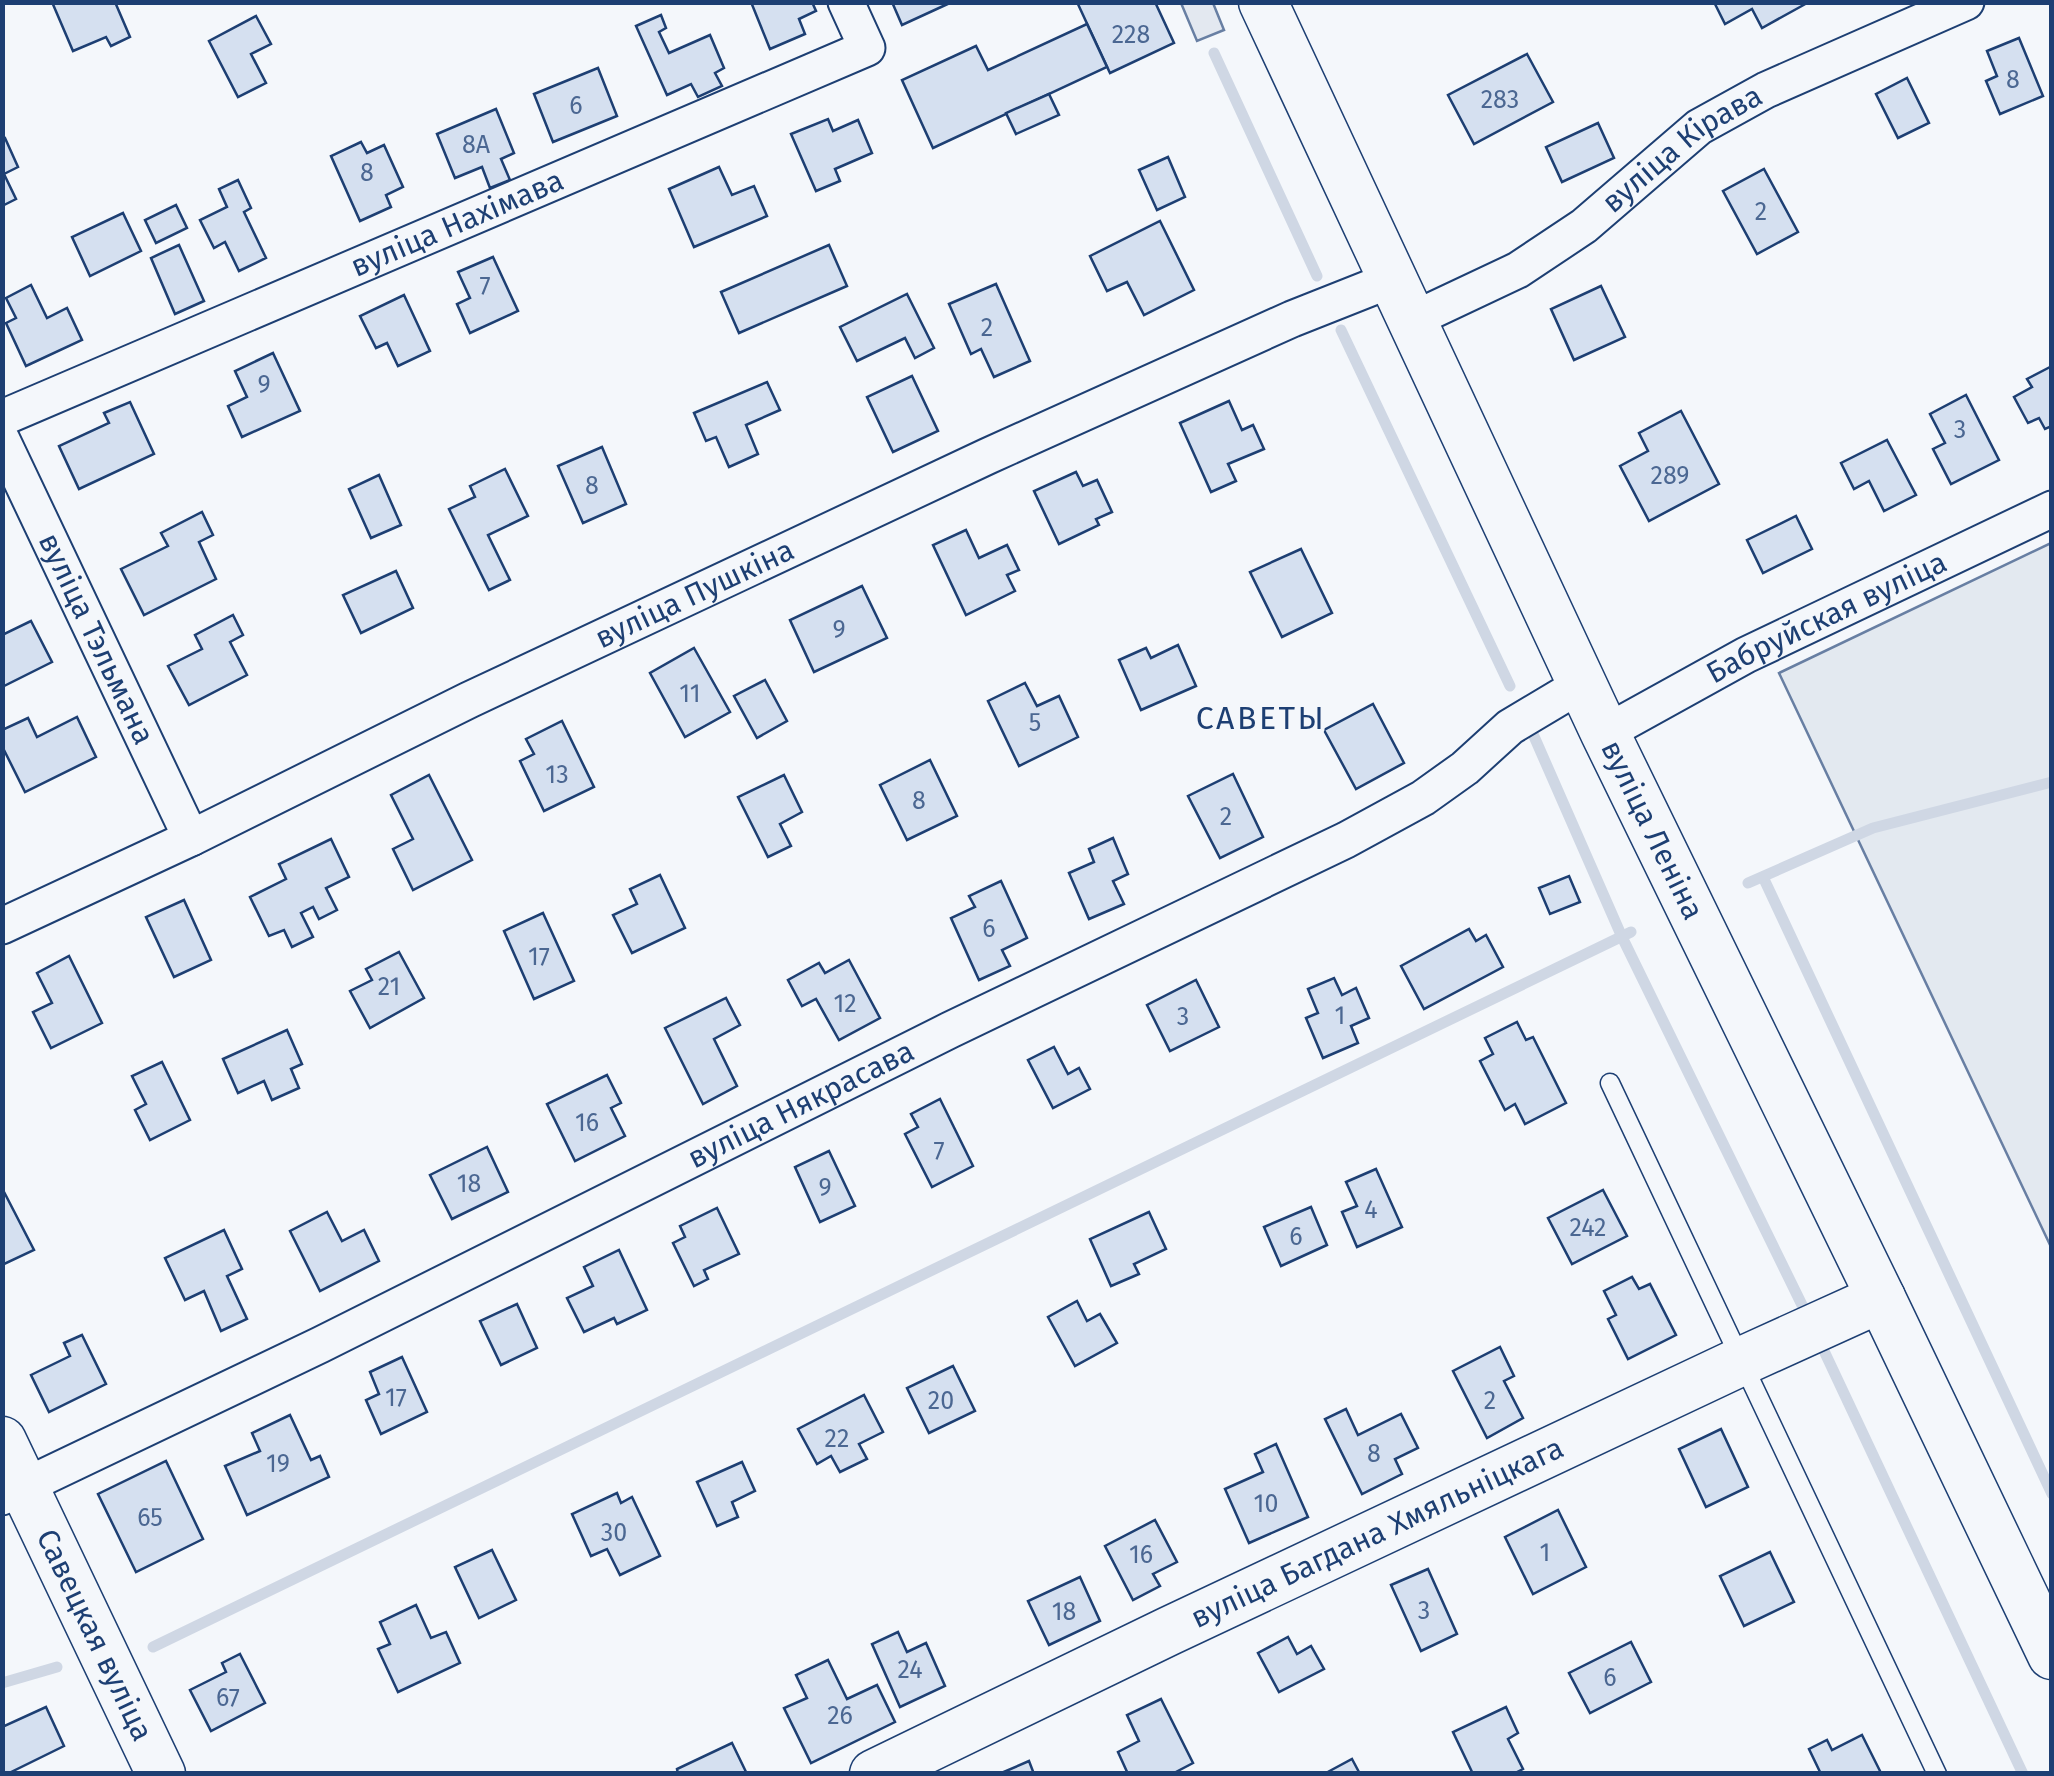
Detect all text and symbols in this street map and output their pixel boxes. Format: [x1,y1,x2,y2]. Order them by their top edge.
house number: 228 [1112,20,1150,50]
house number: 8 [2006,65,2020,95]
street label: вуліца Кірава [1595,78,1769,220]
house number: 283 [1481,85,1519,115]
house number: 6 [569,91,583,121]
house number: 8А [462,130,491,160]
house number: 8 [360,158,374,188]
street label: вуліца Нахімава [345,162,569,285]
house number: 2 [1755,197,1767,227]
house number: 7 [479,271,491,301]
house number: 2 [981,313,993,343]
house number: 9 [257,370,271,400]
house number: 3 [1954,415,1966,445]
house number: 289 [1651,461,1689,491]
house number: 8 [585,471,599,501]
street label: вуліца Тэльмана [31,527,162,750]
street label: вуліца Пушкіна [589,532,800,656]
street label: Бабруйская вуліца [1700,544,1952,691]
house number: 9 [832,615,846,645]
house number: 11 [679,679,701,709]
district label: САВЕТЫ [1196,699,1326,737]
house number: 5 [1029,708,1041,738]
street label: вуліца Леніна [1593,734,1711,926]
house number: 13 [545,760,569,790]
house number: 8 [912,786,926,816]
house number: 2 [1220,802,1232,832]
house number: 6 [982,914,996,944]
house number: 17 [528,942,550,972]
house number: 21 [378,972,400,1002]
house number: 12 [833,989,857,1019]
house number: 1 [1335,1001,1345,1031]
house number: 3 [1177,1002,1189,1032]
street label: вуліца Някрасава [682,1033,920,1176]
house number: 16 [575,1108,599,1138]
house number: 7 [933,1136,945,1166]
house number: 18 [457,1169,481,1199]
house number: 9 [818,1173,832,1203]
house number: 4 [1364,1195,1378,1225]
house number: 242 [1570,1213,1606,1243]
house number: 6 [1289,1222,1303,1252]
house number: 17 [385,1383,407,1413]
house number: 20 [928,1386,954,1416]
house number: 2 [1484,1386,1496,1416]
house number: 22 [825,1424,849,1454]
street label: вуліца Багдана Хмяльніцкага [1185,1430,1569,1636]
house number: 8 [1367,1439,1381,1469]
house number: 19 [266,1449,290,1479]
house number: 10 [1254,1489,1278,1519]
house number: 65 [137,1503,163,1533]
house number: 30 [601,1518,627,1548]
street label: Савецкая вуліца [29,1523,160,1747]
house number: 1 [1540,1538,1550,1568]
house number: 16 [1129,1540,1153,1570]
house number: 3 [1418,1596,1430,1626]
house number: 18 [1052,1597,1076,1627]
house number: 24 [897,1655,923,1685]
house number: 6 [1603,1663,1617,1693]
house number: 67 [216,1683,240,1713]
house number: 26 [827,1701,853,1731]

